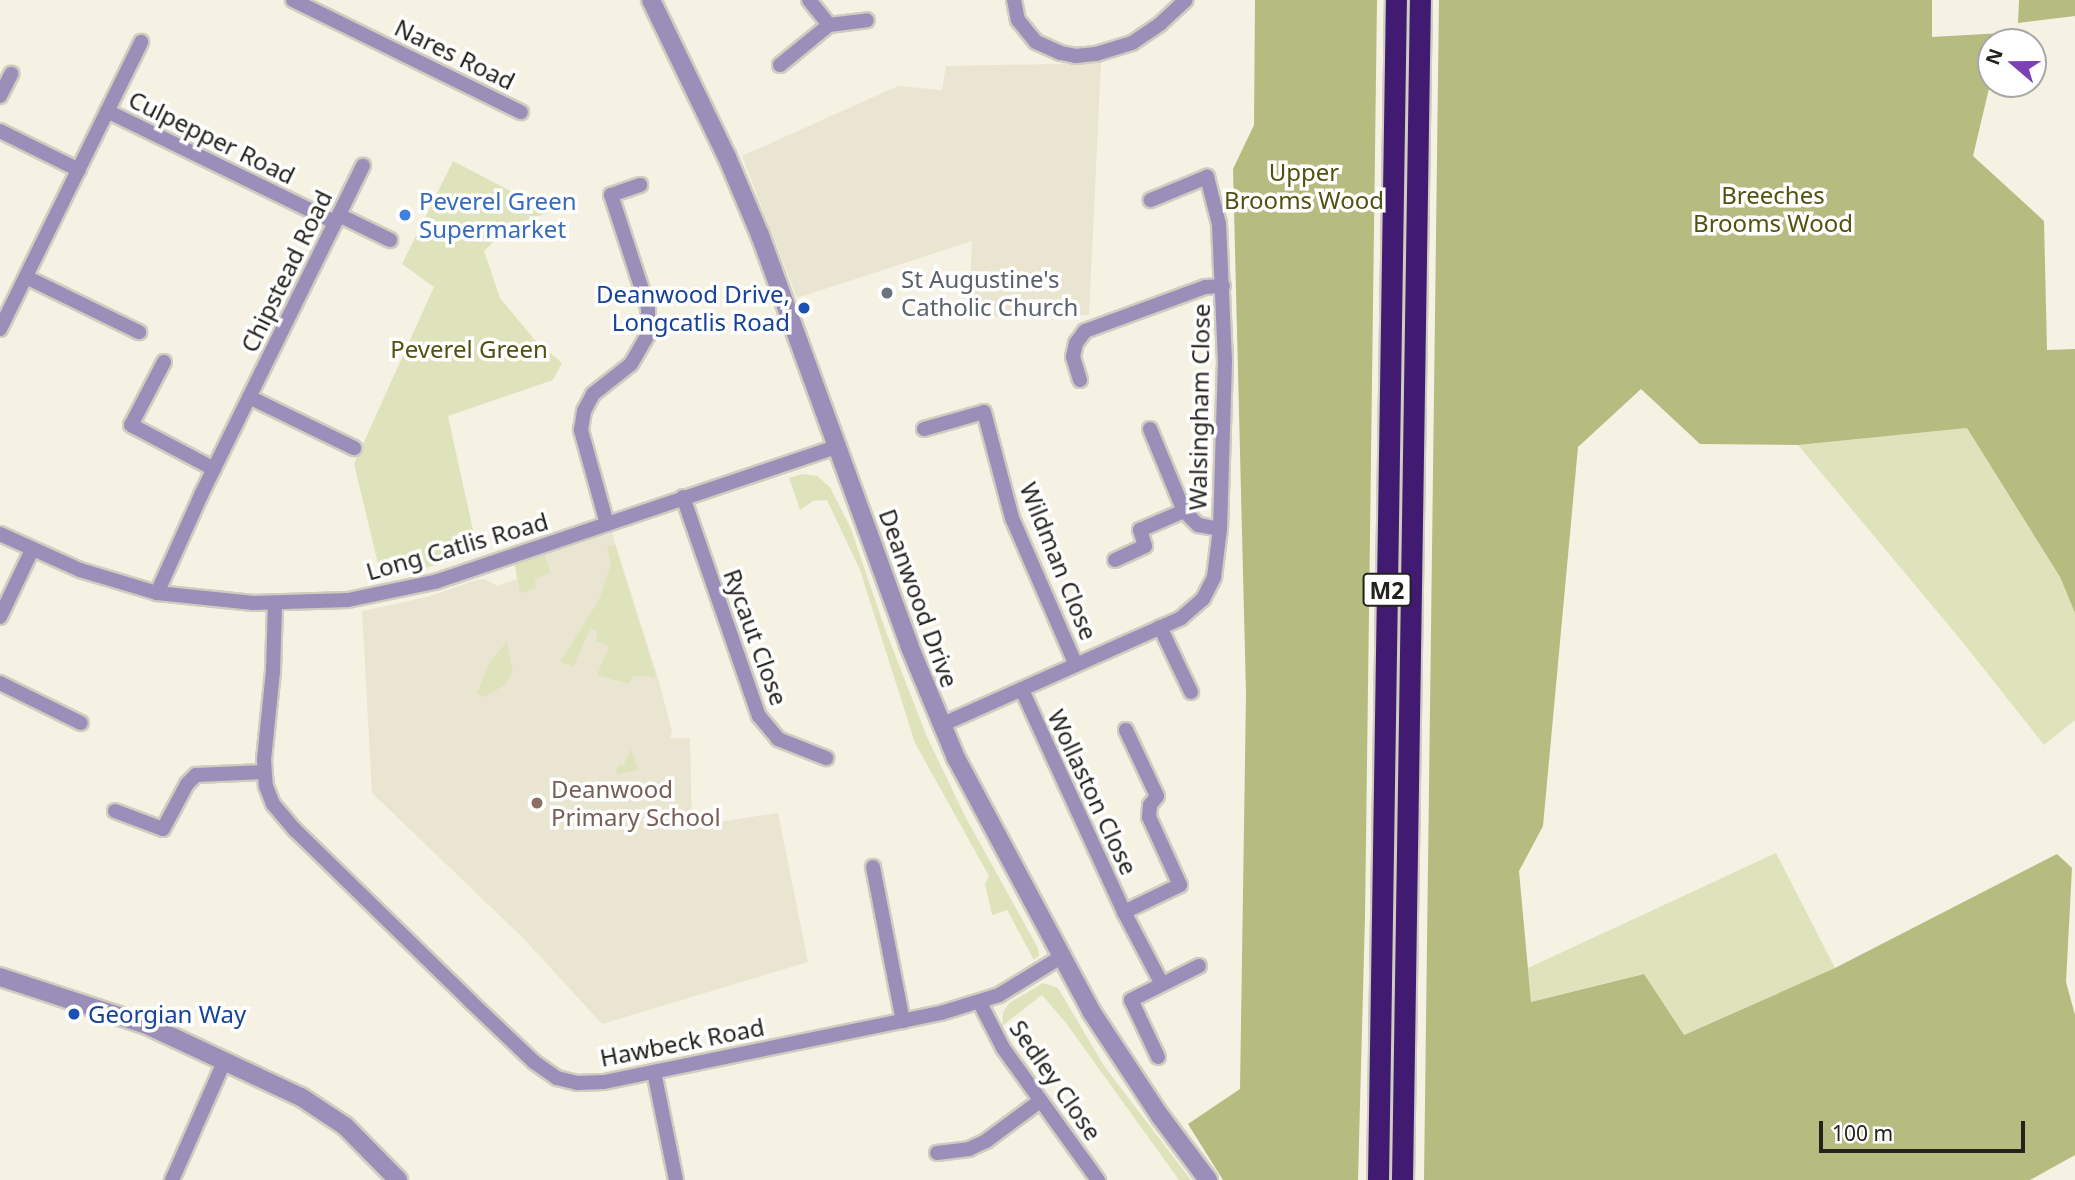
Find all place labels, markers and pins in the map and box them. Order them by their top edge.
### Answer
place label: Peverel Green Supermarket [419,187,577,243]
marker: Peverel Green Supermarket [397,207,413,223]
place label: St Augustine's Catholic Church [901,265,1078,321]
place label: Deanwood Drive, Longcatlis Road [596,280,790,336]
marker: St Augustine's Catholic Church [879,285,895,301]
marker: Deanwood Drive, Longcatlis Road [796,300,812,316]
place label: Deanwood Primary School [551,775,721,831]
marker: Deanwood Primary School [529,795,545,811]
place label: Georgian Way [88,1000,246,1028]
marker: Georgian Way [66,1006,82,1022]

